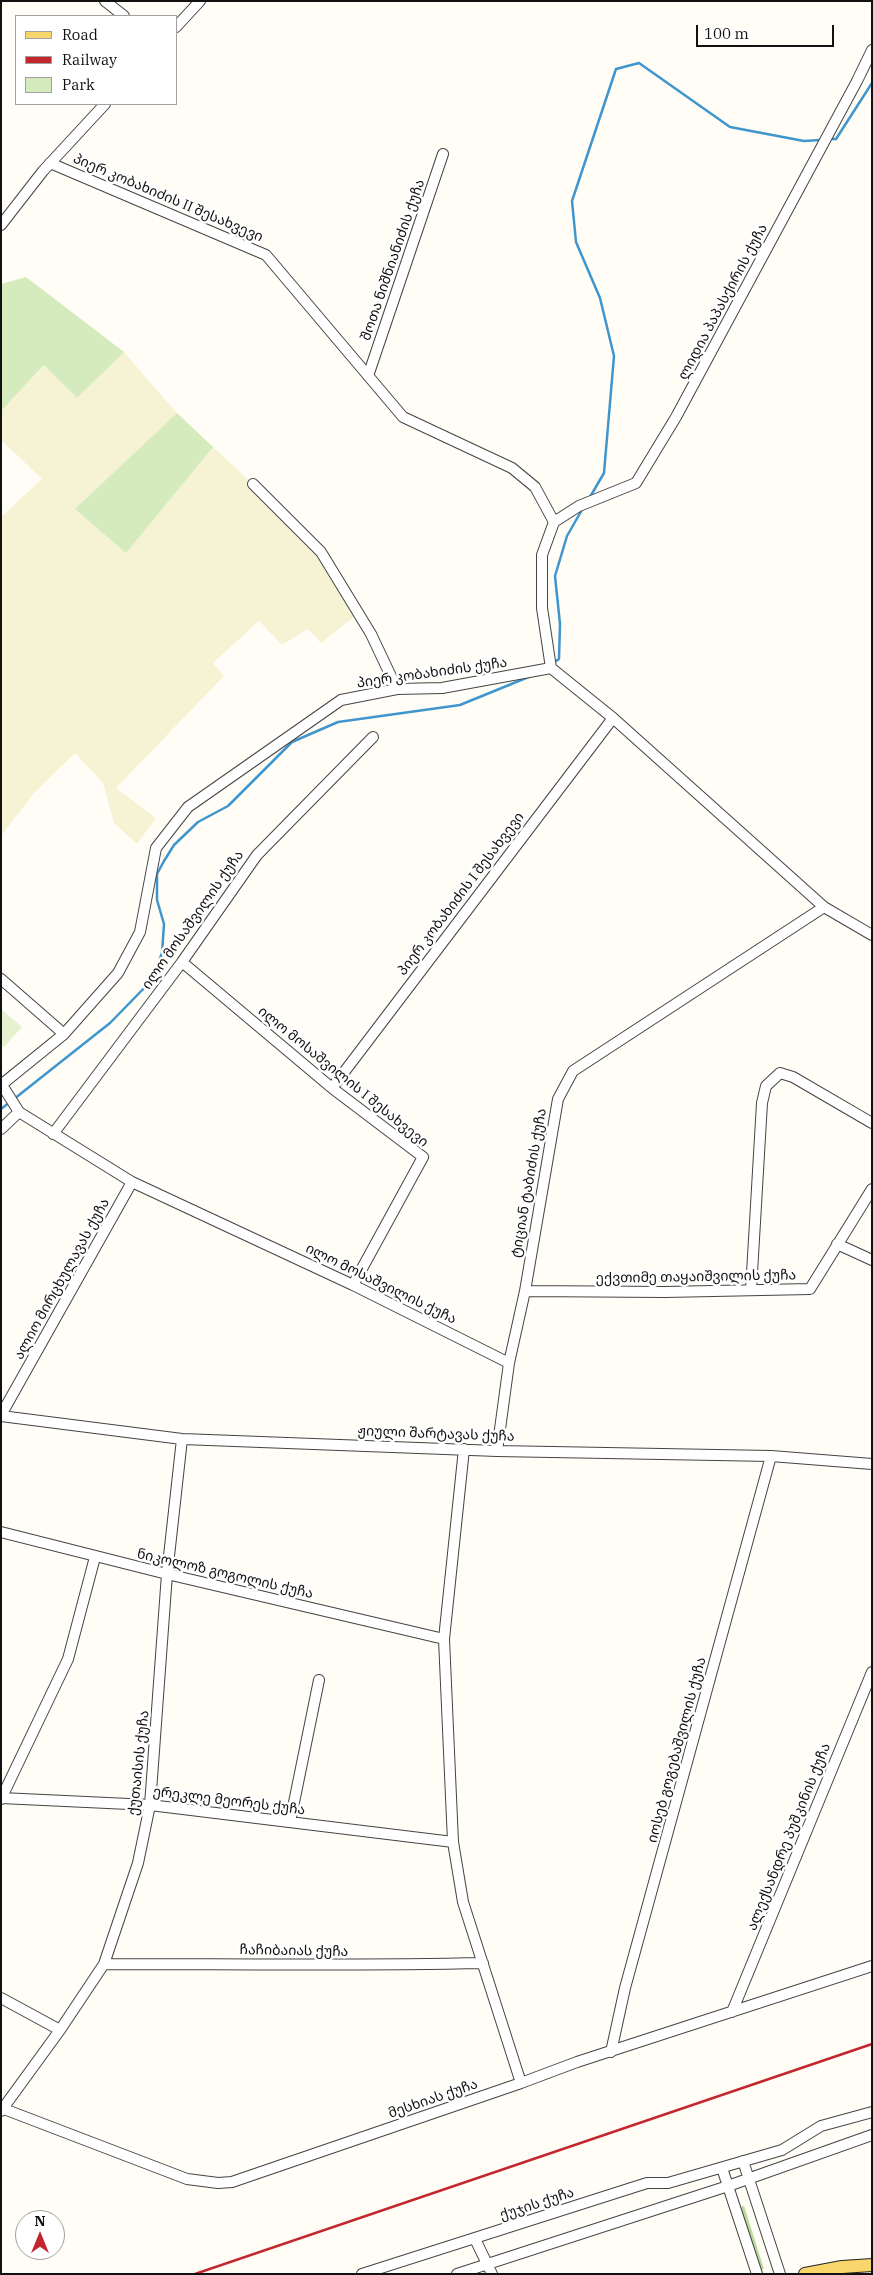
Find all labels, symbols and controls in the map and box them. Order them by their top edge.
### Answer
legend [15,15,178,105]
scale bar [698,15,836,47]
text: 100 m [704,24,749,43]
text: Road [62,25,98,44]
text: Railway [62,50,117,69]
text: Park [62,75,95,94]
street label: პიერ კობახიძის II შესახვევი [70,150,266,246]
street label: შოთა ნიშნიანიძის ქუჩა [357,177,429,343]
street label: ლიდია პაპასქირის ქუჩა [675,221,771,383]
street label: პიერ კობახიძის ქუჩა [356,654,508,692]
street label: პიერ კობახიძის I შესახვევი [394,809,528,979]
street label: ილო მოსაშვილის ქუჩა [139,847,247,993]
street label: ილო მოსაშვილის I შესახვევი [255,1003,431,1151]
street label: ტიციან ტაბიძის ქუჩა [508,1107,550,1259]
street label: ალიო მირცხულავას ქუჩა [11,1195,113,1363]
street label: ილო მოსაშვილის ქუჩა [303,1240,459,1328]
street label: ექვთიმე თაყაიშვილის ქუჩა [596,1267,796,1287]
street label: ჟიული შარტავას ქუჩა [357,1423,515,1445]
street label: ნიკოლოზ გოგოლის ქუჩა [135,1546,315,1602]
street label: იოსებ გოგებაშვილის ქუჩა [644,1655,710,1845]
street label: ქუთაისის ქუჩა [125,1710,153,1816]
street label: ალექსანდრე პუშკინის ქუჩა [744,1741,834,1933]
street label: ერეკლე მეორეს ქუჩა [152,1783,306,1819]
street label: ჩაჩიბაიას ქუჩა [240,1942,348,1960]
street label: მესხიას ქუჩა [386,2076,480,2122]
street label: ქუჯის ქუჩა [498,2184,576,2224]
north arrow [15,2210,65,2260]
text: N [34,2212,46,2230]

